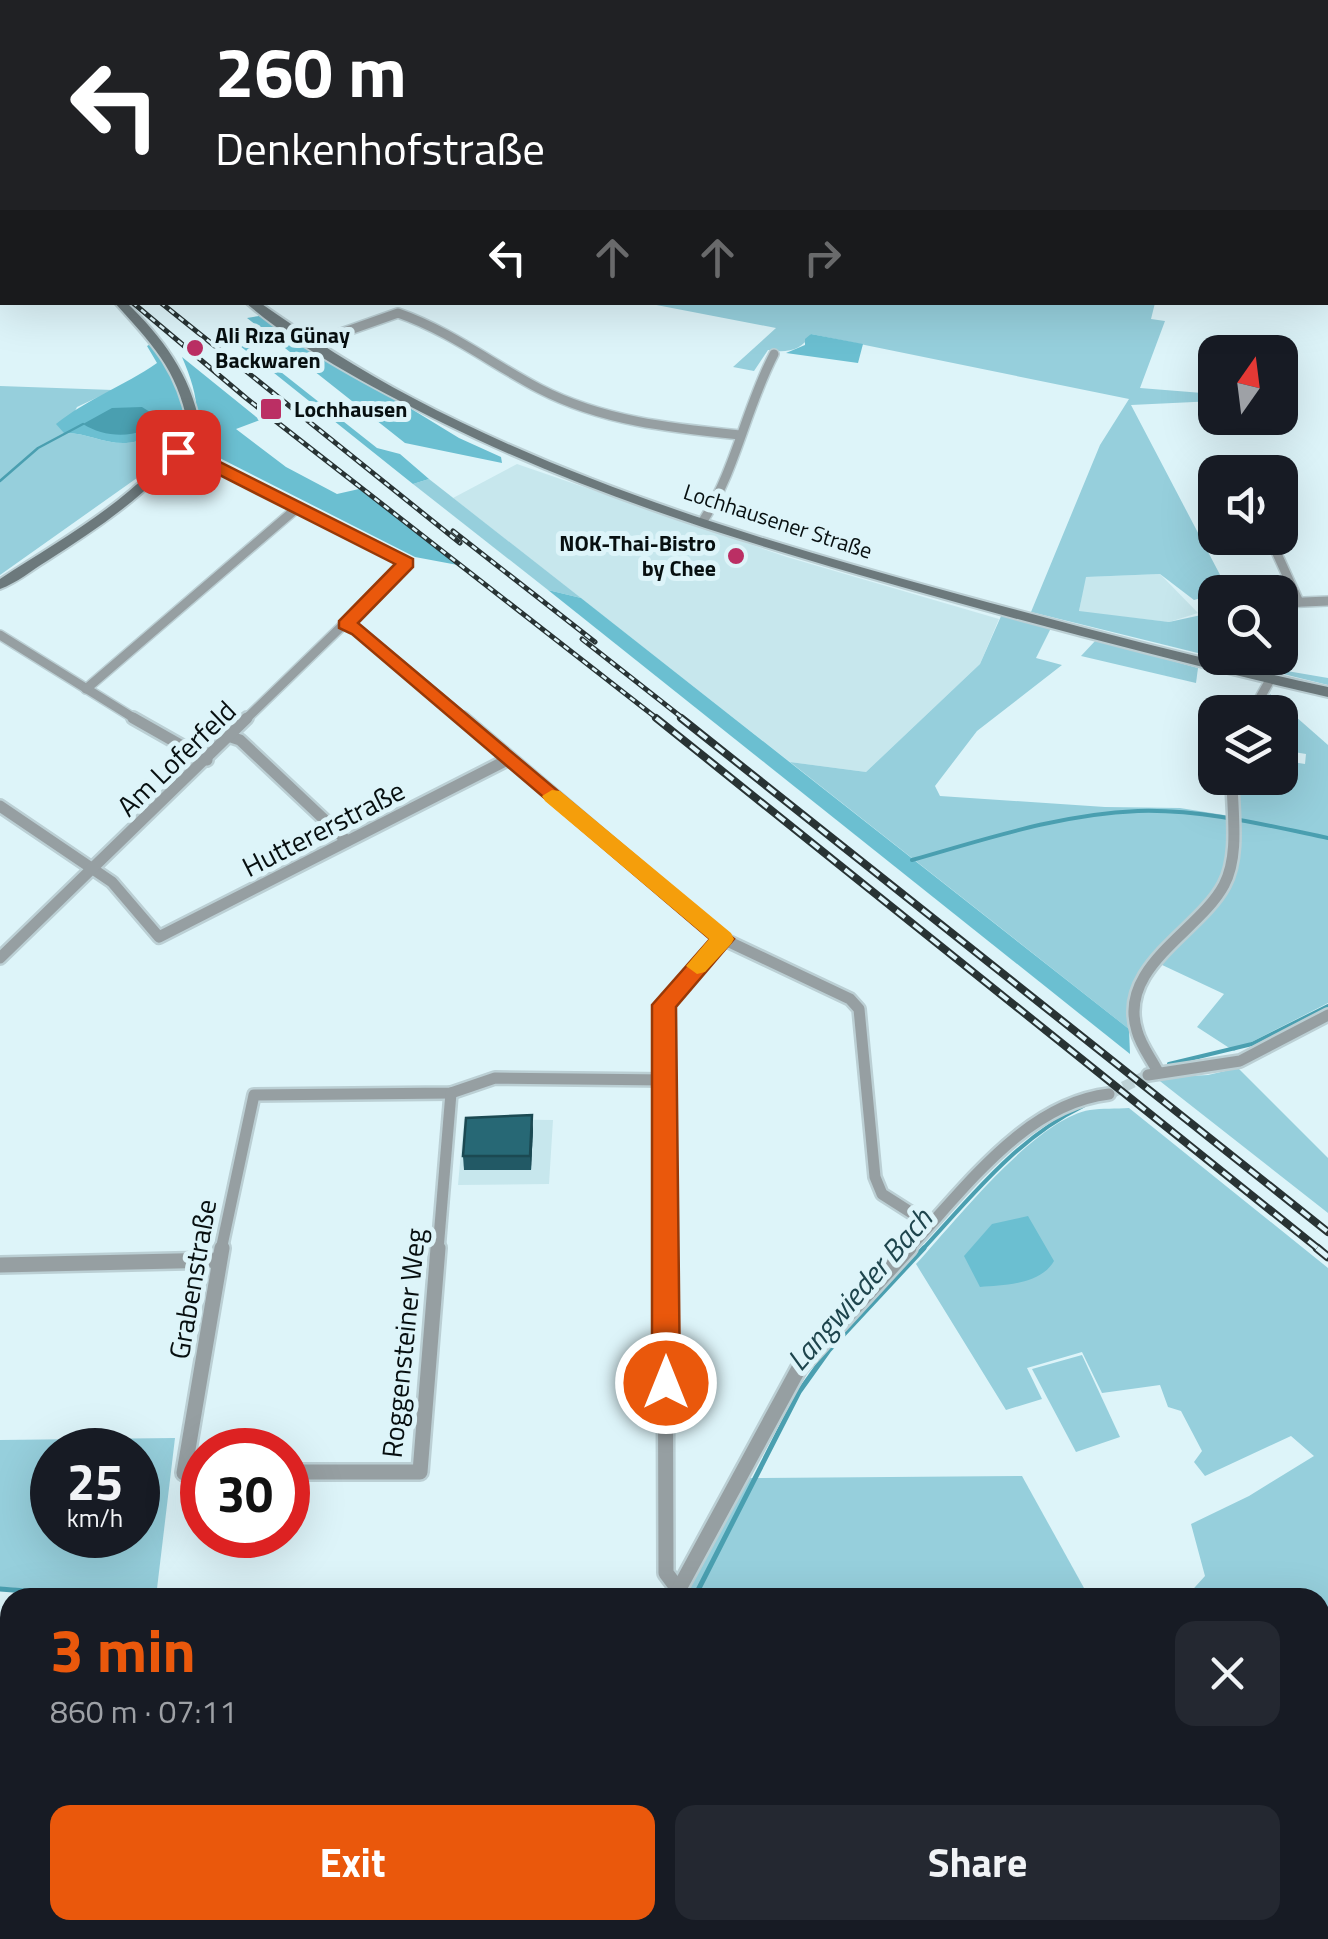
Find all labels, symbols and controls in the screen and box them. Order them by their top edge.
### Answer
text: 260 m [215,18,407,124]
icon: left [50,40,180,170]
text: Denkenhofstraße [215,114,545,182]
icon: left [480,230,535,285]
icon: ahead [585,230,640,285]
icon: ahead [690,230,745,285]
icon: right [795,230,850,285]
place label: Ali Rıza Günay Backwaren [215,318,350,377]
north arrow [1198,335,1298,435]
map controls [1198,335,1298,795]
marker: Ali Rıza Günay Backwaren [184,337,206,359]
place label: Lochhausen [294,392,407,426]
marker: Lochhausen [258,396,284,422]
pin [136,410,221,495]
icon: arrive [151,425,206,480]
button: sound [1198,455,1298,555]
street label: Lochhausener Straße [679,474,877,568]
place label: NOK-Thai-Bistro by Chee [559,526,716,585]
marker: NOK-Thai-Bistro by Chee [725,545,747,567]
button: search [1198,575,1298,675]
street label: Am Loferfeld [107,690,245,826]
button: layers [1198,695,1298,795]
street label: Huttererstraße [234,769,412,887]
street label: Grabenstraße [157,1196,227,1362]
water label: Langwieder Bach [775,1197,944,1381]
street label: Roggensteiner Weg [370,1226,436,1460]
position arrow [614,1331,718,1435]
speed limit sign: 30 [180,1428,310,1558]
text: 25 [67,1443,123,1519]
text: km/h [67,1499,123,1537]
text: 3 min [50,1604,196,1695]
button: close [1175,1621,1280,1726]
text: 860 m · 07:11 [50,1687,237,1735]
button: Exit [50,1805,655,1920]
button: Share [675,1805,1280,1920]

